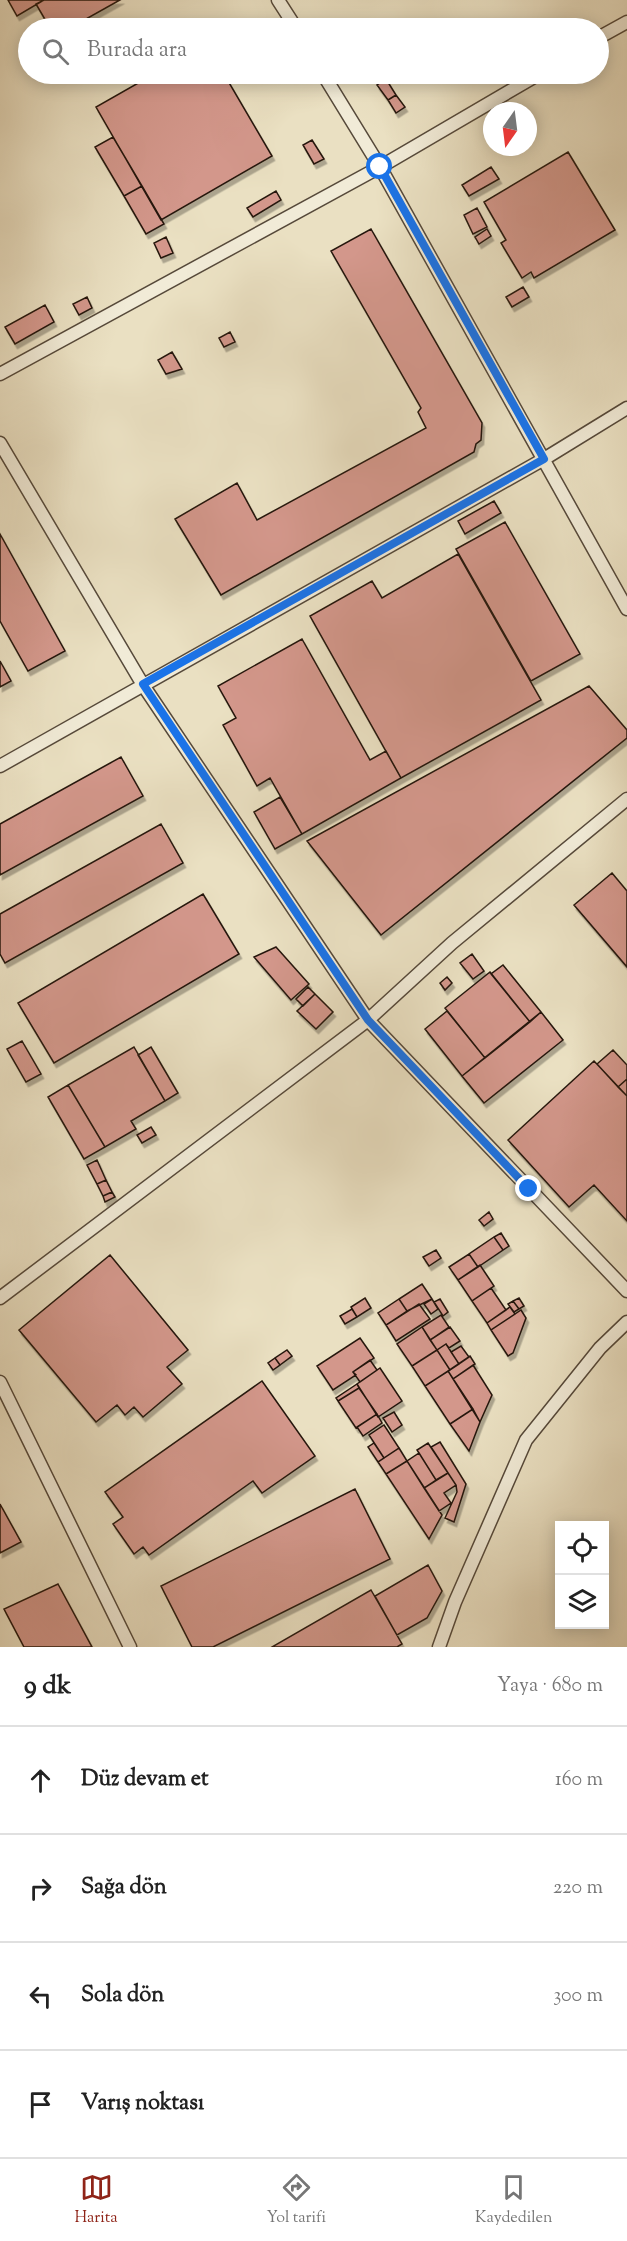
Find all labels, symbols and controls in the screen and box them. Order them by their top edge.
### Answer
search box [18,18,609,84]
icon: search [39,35,72,68]
text: Burada ara [87,35,187,67]
north arrow [483,102,537,156]
route start [366,153,392,179]
route end [515,1175,541,1201]
map controls [555,1521,609,1629]
button: locate [555,1521,609,1575]
button: layers [555,1575,609,1629]
text: 9 dk [24,1668,71,1705]
text: Yaya · 680 m [497,1672,603,1701]
icon: ahead [24,1764,57,1797]
text: Düz devam et [81,1764,208,1796]
text: 160 m [555,1766,603,1795]
icon: right [24,1872,57,1905]
text: Sağa dön [81,1872,167,1904]
text: 220 m [553,1874,603,1903]
icon: left [24,1980,57,2013]
text: Sola dön [81,1980,164,2012]
text: 300 m [553,1982,603,2011]
icon: arrive [24,2088,57,2121]
text: Varış noktası [81,2088,204,2120]
tab: Harita [74,2171,118,2230]
tab: Yol tarifi [266,2171,326,2230]
tab: Kaydedilen [475,2171,553,2230]

